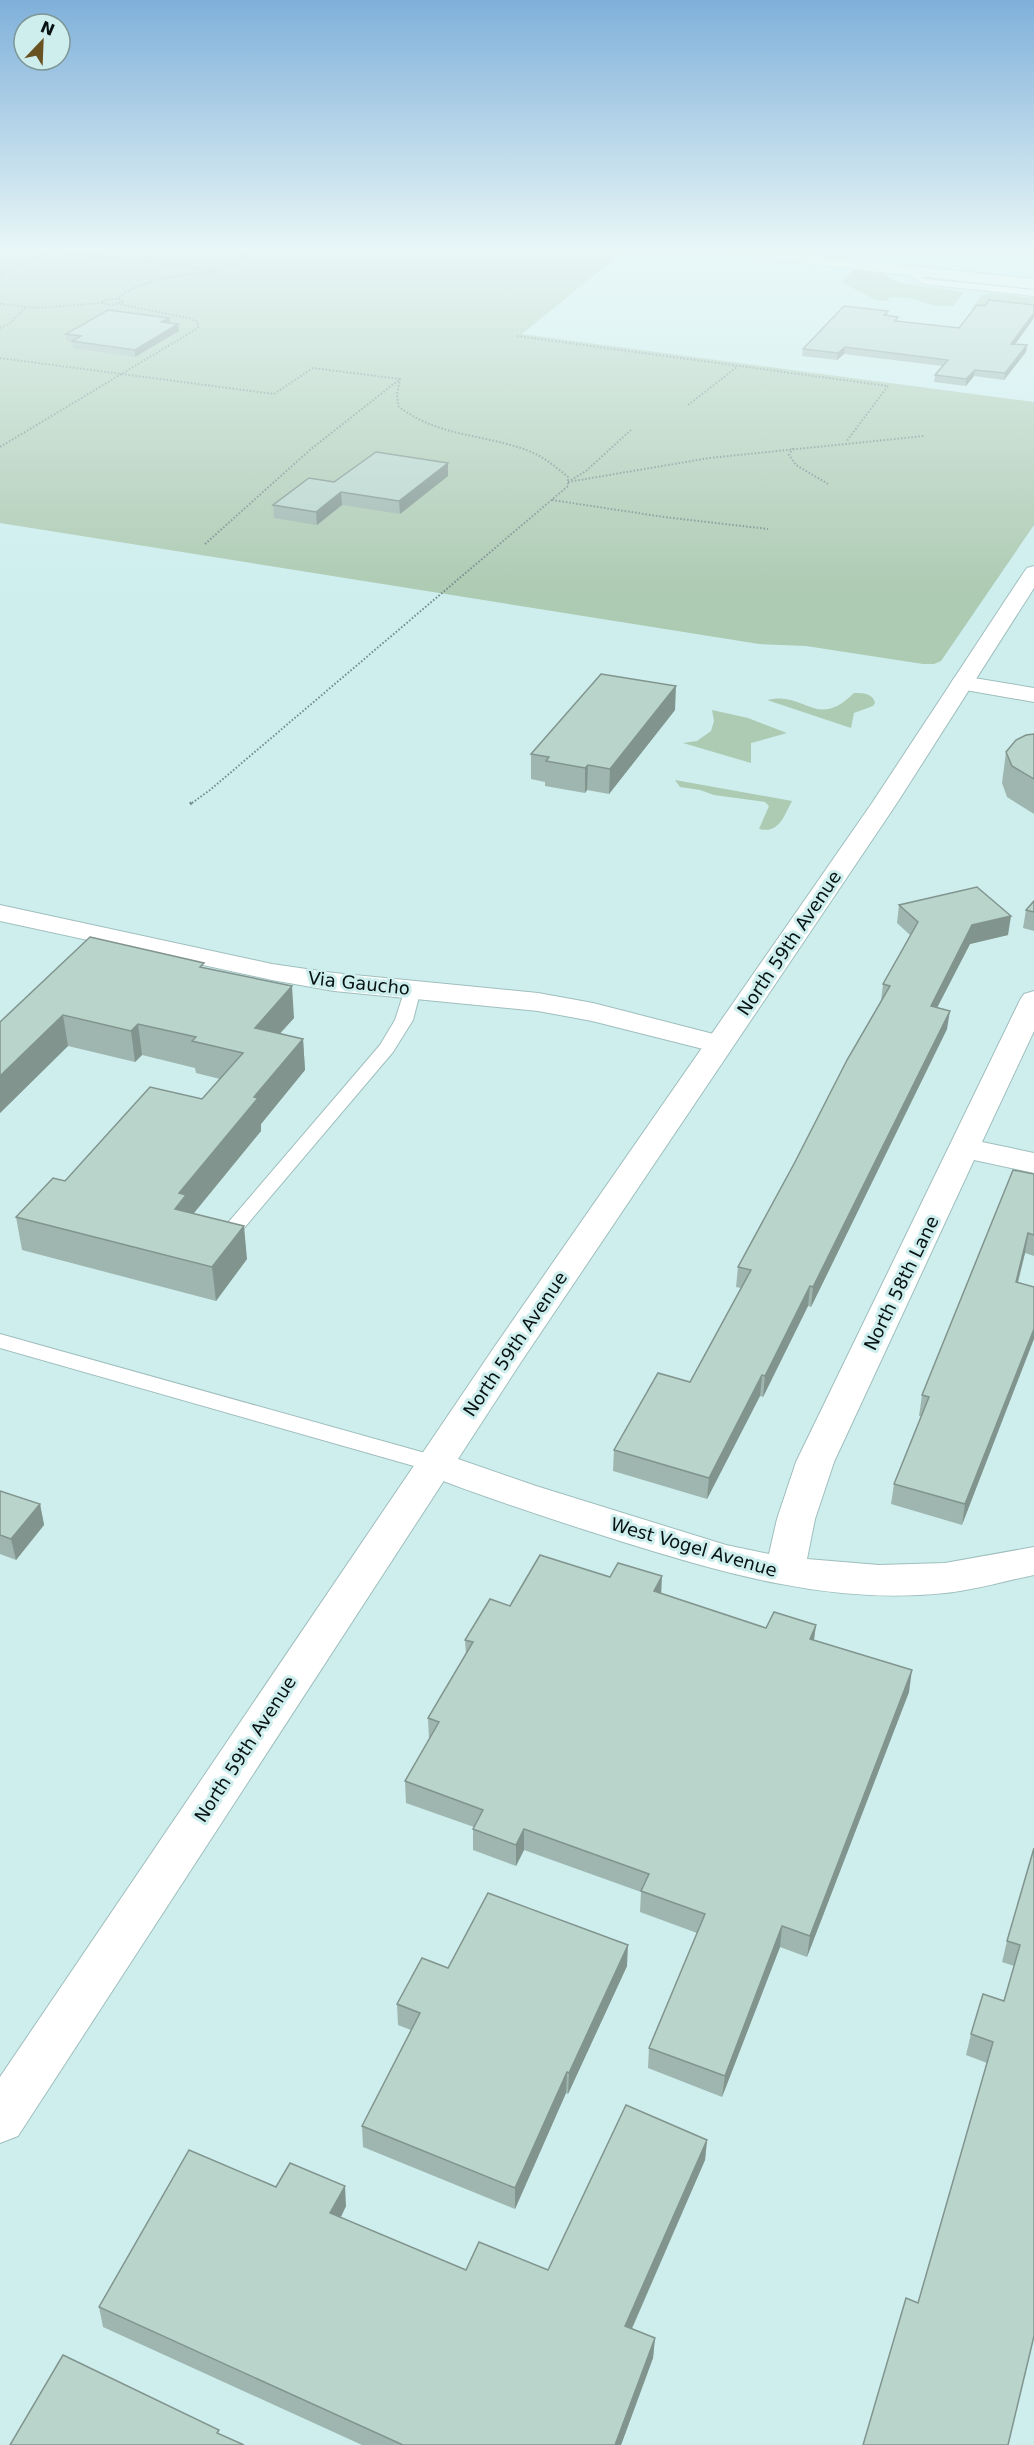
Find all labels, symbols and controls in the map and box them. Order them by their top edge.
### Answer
north arrow [12,12,72,72]
text: N [38,17,58,40]
street label: North 59th Avenue [733,867,845,1019]
street label: Via Gaucho [307,967,411,999]
street label: North 58th Lane [859,1212,943,1354]
street label: North 59th Avenue [459,1268,571,1420]
street label: West Vogel Avenue [608,1513,780,1581]
street label: North 59th Avenue [190,1672,300,1826]

